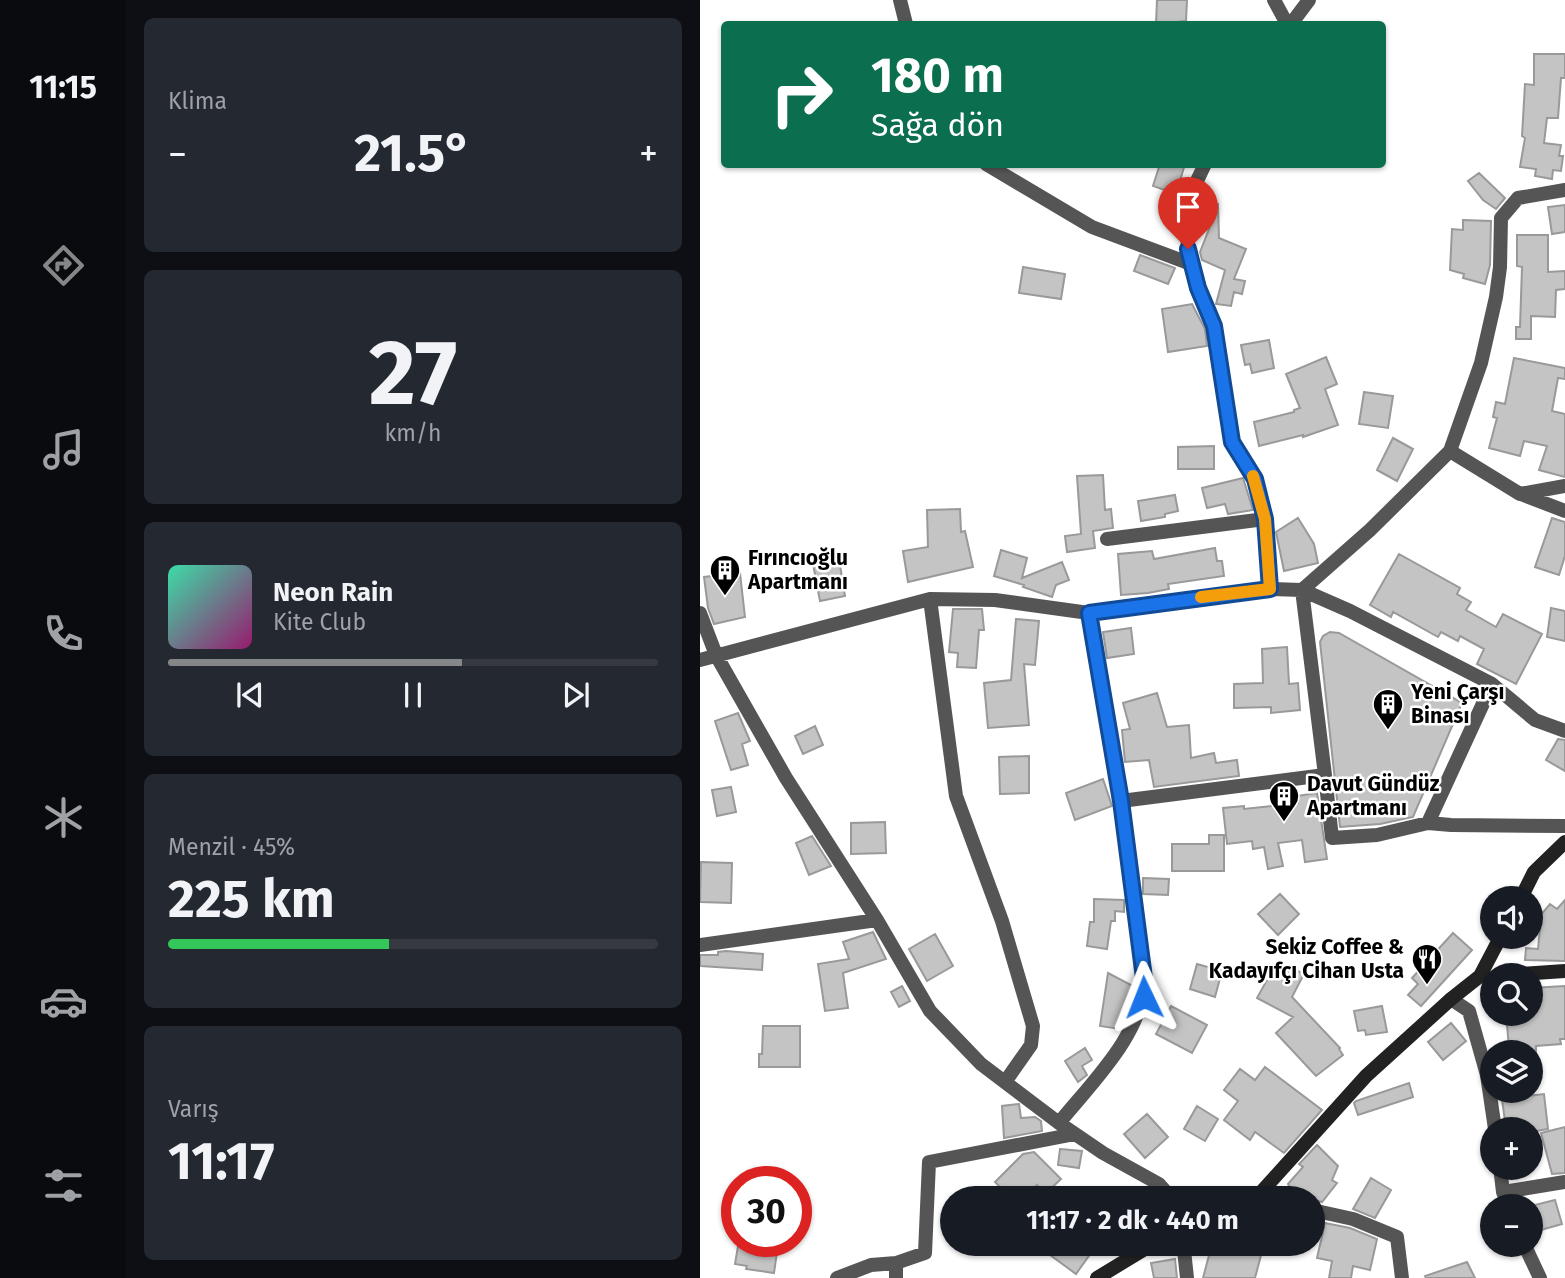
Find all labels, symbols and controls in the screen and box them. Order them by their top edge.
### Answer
text: 180 m [871,46,1004,105]
icon: right [756,49,847,140]
text: 11:15 [29,68,97,106]
text: Klima [168,87,227,115]
text: Sağa dön [871,106,1004,144]
text: 21.5° [354,122,472,185]
text: − [168,131,187,177]
text: + [639,131,658,177]
pin [1158,177,1218,249]
icon: arrive [1169,188,1207,226]
icon: directions [39,241,88,290]
text: 27 [369,319,457,428]
text: km/h [385,419,441,447]
icon: music [39,425,88,474]
place label: Fırıncıoğlu Apartmanı [747,545,848,595]
building icon: Fırıncıoğlu Apartmanı [708,553,742,597]
text: Neon Rain [273,577,393,608]
text: Kite Club [273,608,366,636]
icon: phone [39,609,88,658]
icon: previous [231,676,269,714]
icon: pause [394,676,432,714]
icon: next [557,676,595,714]
place label: Yeni Çarşı Binası [1410,679,1504,729]
building icon: Yeni Çarşı Binası [1371,687,1405,731]
place label: Davut Gündüz Apartmanı [1306,771,1440,821]
building icon: Davut Gündüz Apartmanı [1267,779,1301,823]
icon: climate [39,793,88,842]
text: Menzil · 45% [168,833,295,861]
text: 225 km [168,868,335,931]
map controls [1480,886,1543,1257]
button: sound [1480,886,1543,949]
place label: Sekiz Coffee & Kadayıfçı Cihan Usta [1209,934,1404,984]
restaurant icon: Sekiz Coffee & Kadayıfçı Cihan Usta [1410,942,1444,986]
position arrow [1107,960,1181,1034]
button: search [1480,963,1543,1026]
icon: car [39,977,88,1026]
button: layers [1480,1040,1543,1103]
text: Varış [168,1095,219,1123]
button: + [1480,1117,1543,1180]
text: 11:17 [168,1130,275,1193]
icon: filters [39,1161,88,1210]
speed limit sign: 30 [721,1166,812,1257]
button: − [1480,1194,1543,1257]
text: 11:17 · 2 dk · 440 m [1026,1205,1239,1236]

